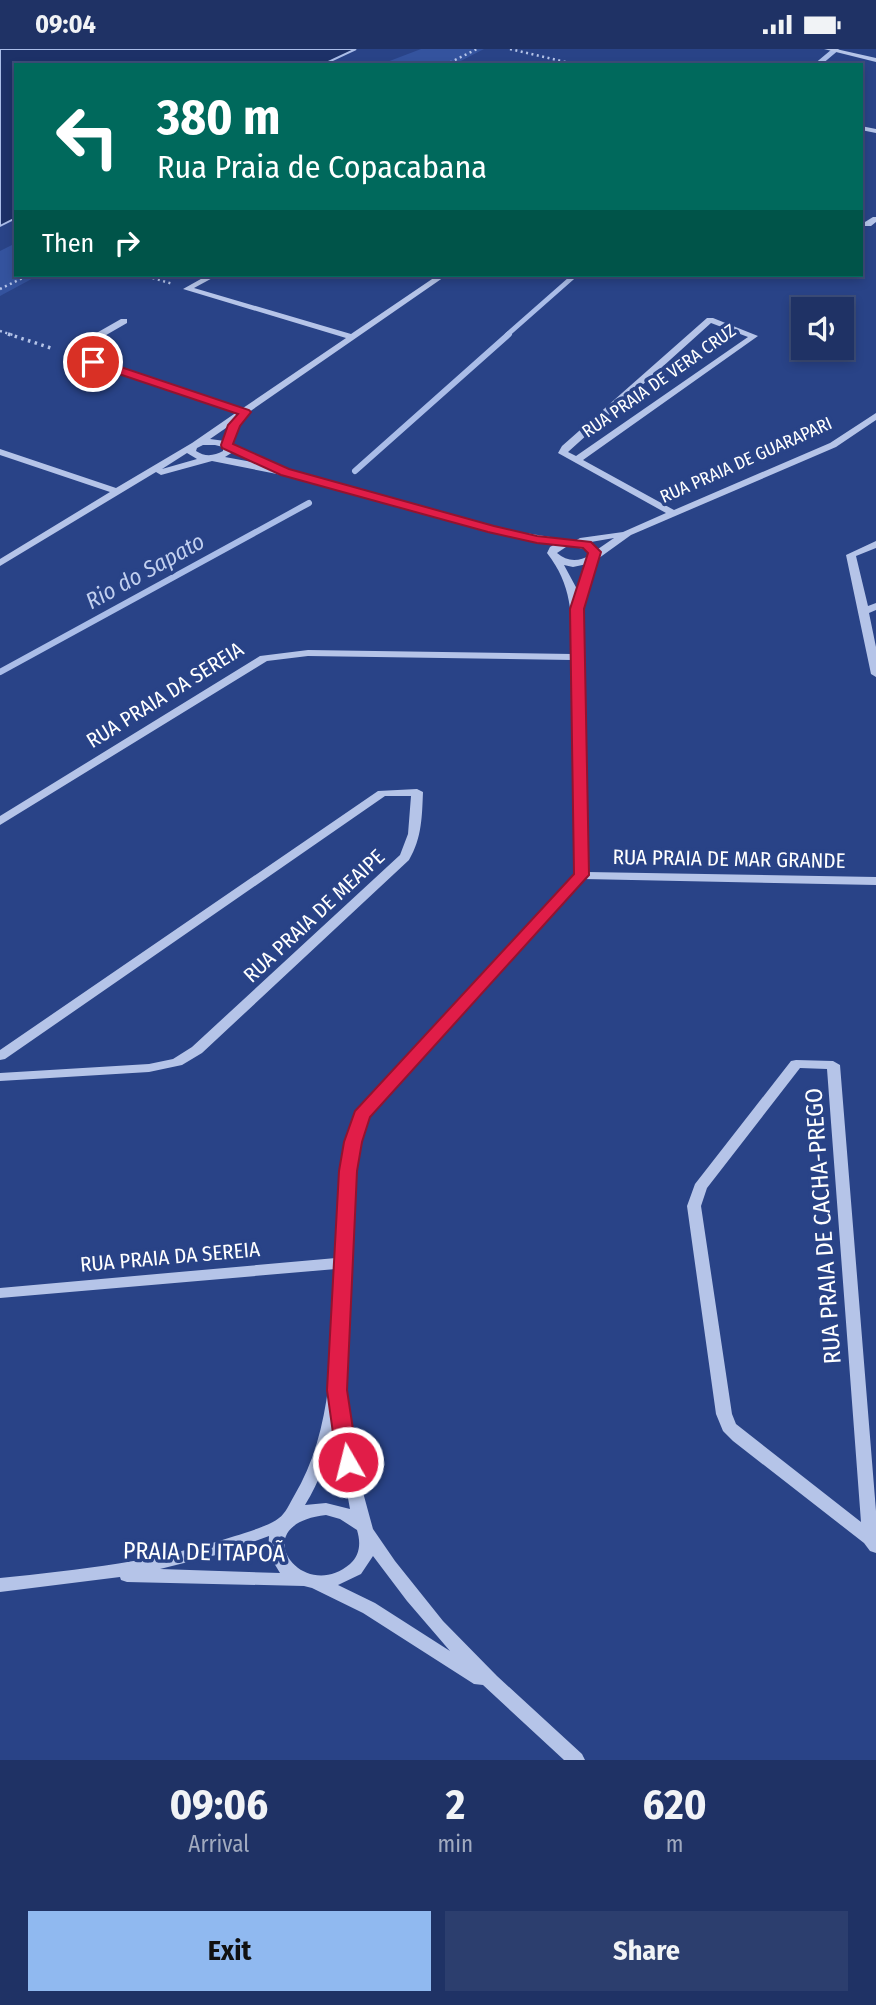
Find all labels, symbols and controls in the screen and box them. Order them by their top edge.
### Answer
text: 09:04 [35,9,96,40]
text: 380 m [157,88,280,147]
icon: left [42,91,133,182]
text: Rua Praia de Copacabana [157,148,487,186]
icon: right [108,224,146,262]
text: Then [42,228,94,259]
map controls [791,297,854,360]
button: sound [791,297,854,360]
street label: RUA PRAIA DE VERA CRUZ [578,320,740,442]
pin [63,332,123,392]
icon: arrive [74,343,112,381]
street label: RUA PRAIA DE GUARAPARI [657,412,835,508]
water label: Rio do Sapato [81,527,209,615]
street label: RUA PRAIA DA SEREIA [82,636,248,754]
street label: RUA PRAIA DE MEAIPE [238,844,390,988]
street label: RUA PRAIA DE MAR GRANDE [612,844,846,874]
street label: RUA PRAIA DE CACHA-PREGO [799,1087,847,1365]
street label: RUA PRAIA DA SEREIA [79,1236,261,1278]
position arrow [311,1425,385,1499]
street label: PRAIA DE ITAPOÃ [123,1537,286,1567]
text: 09:06 [169,1780,268,1830]
text: 2 [446,1780,465,1830]
text: 620 [643,1780,707,1830]
text: Arrival [188,1830,249,1858]
text: min [438,1830,473,1858]
text: m [666,1830,683,1858]
button: Exit [28,1911,431,1991]
button: Share [445,1911,848,1991]

